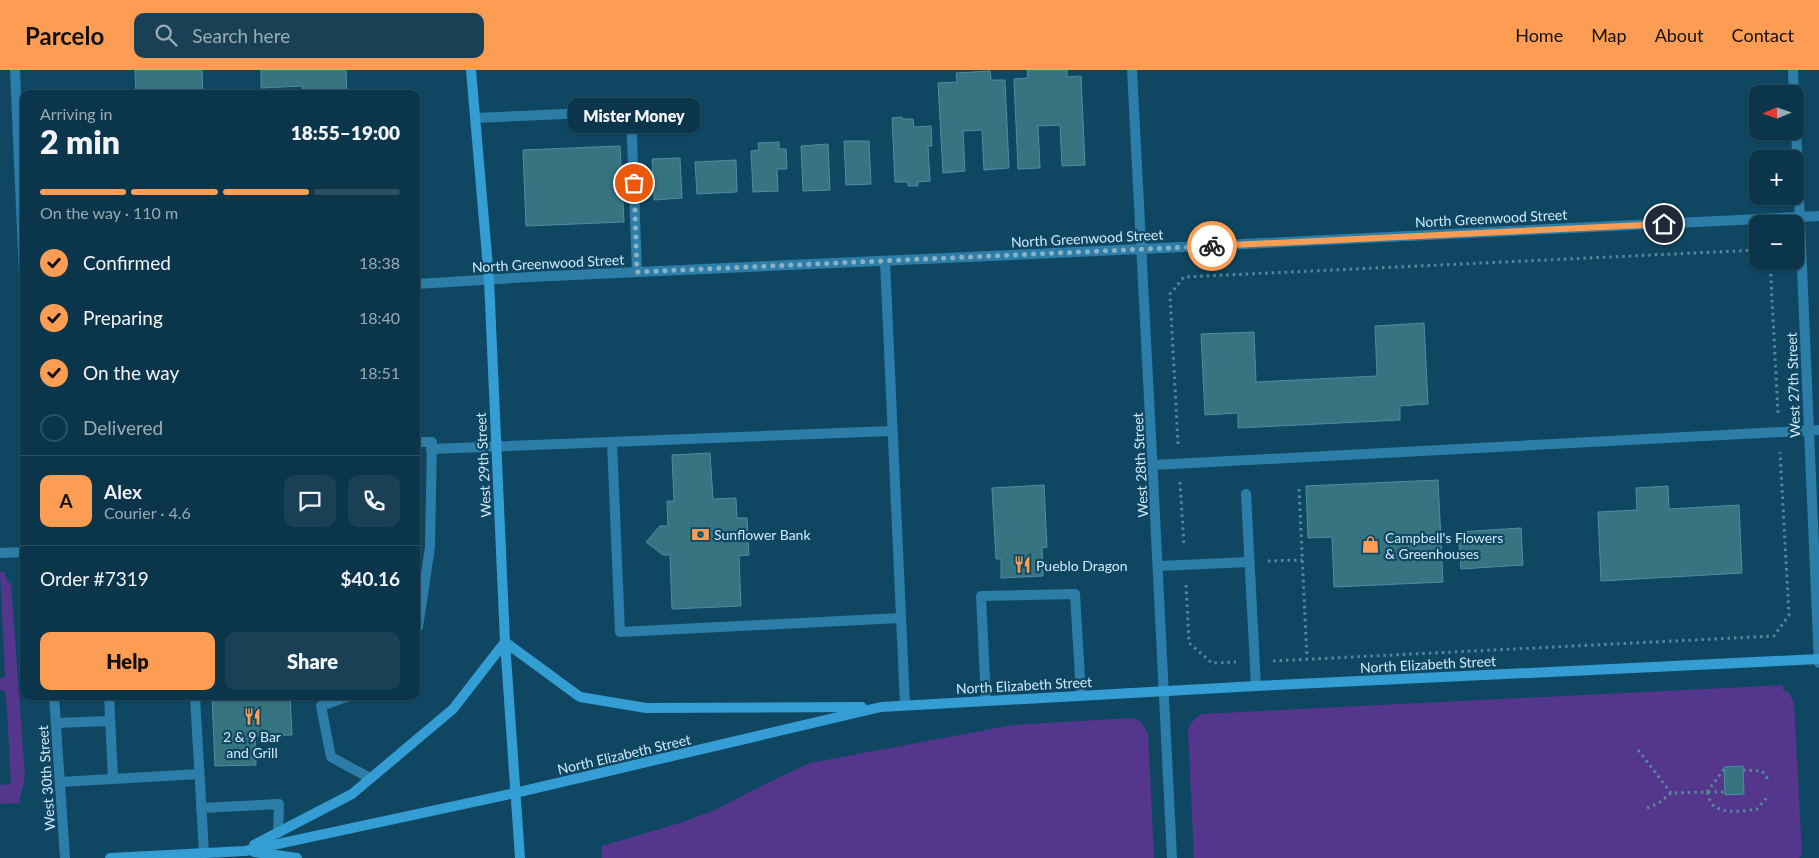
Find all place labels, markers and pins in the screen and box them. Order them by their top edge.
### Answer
callout: Mister Money [568,98,700,133]
pin [613,162,655,204]
pin [1643,203,1685,245]
bank icon: Sunflower Bank [690,524,710,544]
place label: Sunflower Bank [714,526,811,543]
place label: Campbell's Flowers & Greenhouses [1385,529,1503,562]
shop icon: Campbell's Flowers & Greenhouses [1361,535,1381,555]
restaurant icon: Pueblo Dragon [1012,555,1032,575]
place label: Pueblo Dragon [1036,557,1128,574]
restaurant icon: 2 & 9 Bar and Grill [242,706,262,726]
place label: 2 & 9 Bar and Grill [223,728,281,761]

